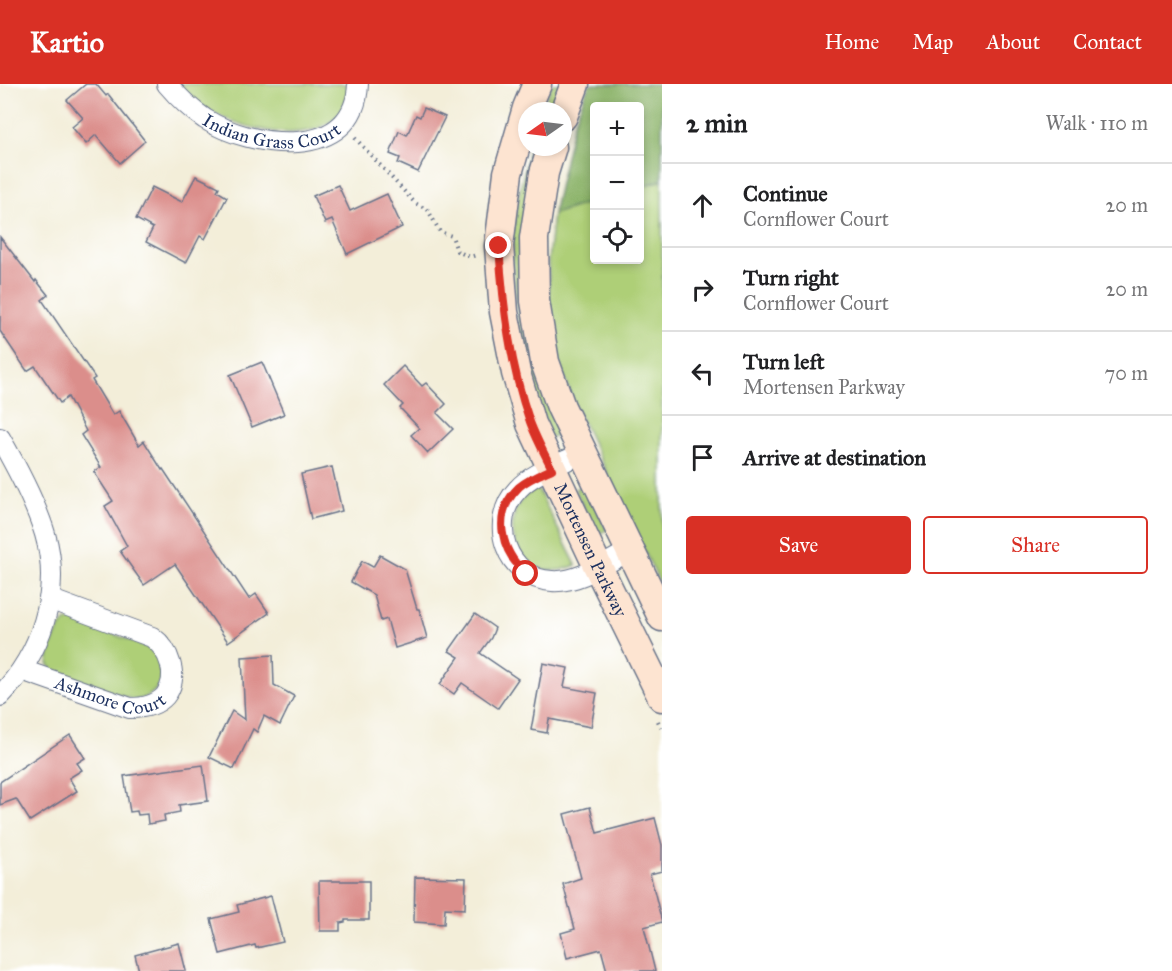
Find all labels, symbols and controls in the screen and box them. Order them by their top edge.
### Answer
text: Kartio [30,25,104,60]
text: Home [824,29,879,55]
text: Map [912,29,953,55]
text: About [986,29,1040,55]
text: Contact [1073,29,1142,55]
north arrow [518,102,572,156]
map controls [590,102,644,264]
button: + [590,102,644,156]
text: 2 min [686,107,747,139]
street label: Indian Grass Court [199,109,346,153]
text: Walk · 110 m [1045,111,1148,135]
button: − [590,156,644,210]
text: Continue [743,180,828,207]
icon: ahead [686,189,719,222]
text: 20 m [1105,193,1148,217]
text: Cornflower Court [743,207,889,231]
button: locate [590,210,644,264]
route end [485,232,511,258]
text: Turn right [743,264,839,291]
icon: right [686,273,719,306]
text: 20 m [1105,277,1148,301]
text: Cornflower Court [743,291,889,315]
text: Turn left [743,348,825,375]
icon: left [686,357,719,390]
text: 70 m [1105,361,1148,385]
text: Mortensen Parkway [743,375,905,399]
icon: arrive [686,441,719,474]
text: Arrive at destination [743,444,926,471]
street label: Mortensen Parkway [549,479,632,621]
button: Save [686,516,911,574]
button: Share [923,516,1148,574]
route start [512,560,538,586]
street label: Ashmore Court [51,671,171,720]

